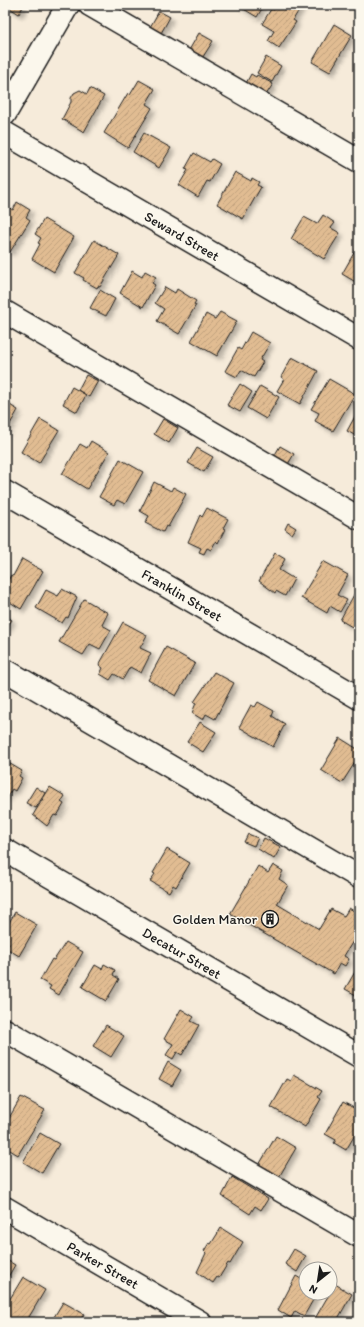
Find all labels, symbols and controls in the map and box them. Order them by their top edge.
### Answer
street label: Seward Street [141,208,222,265]
street label: Franklin Street [138,566,225,625]
building icon: Golden Manor [260,909,280,929]
place label: Golden Manor [172,911,258,928]
street label: Decatur Street [139,924,224,983]
street label: Parker Street [64,1238,142,1293]
north arrow [298,1261,338,1301]
text: N [307,1282,320,1297]

